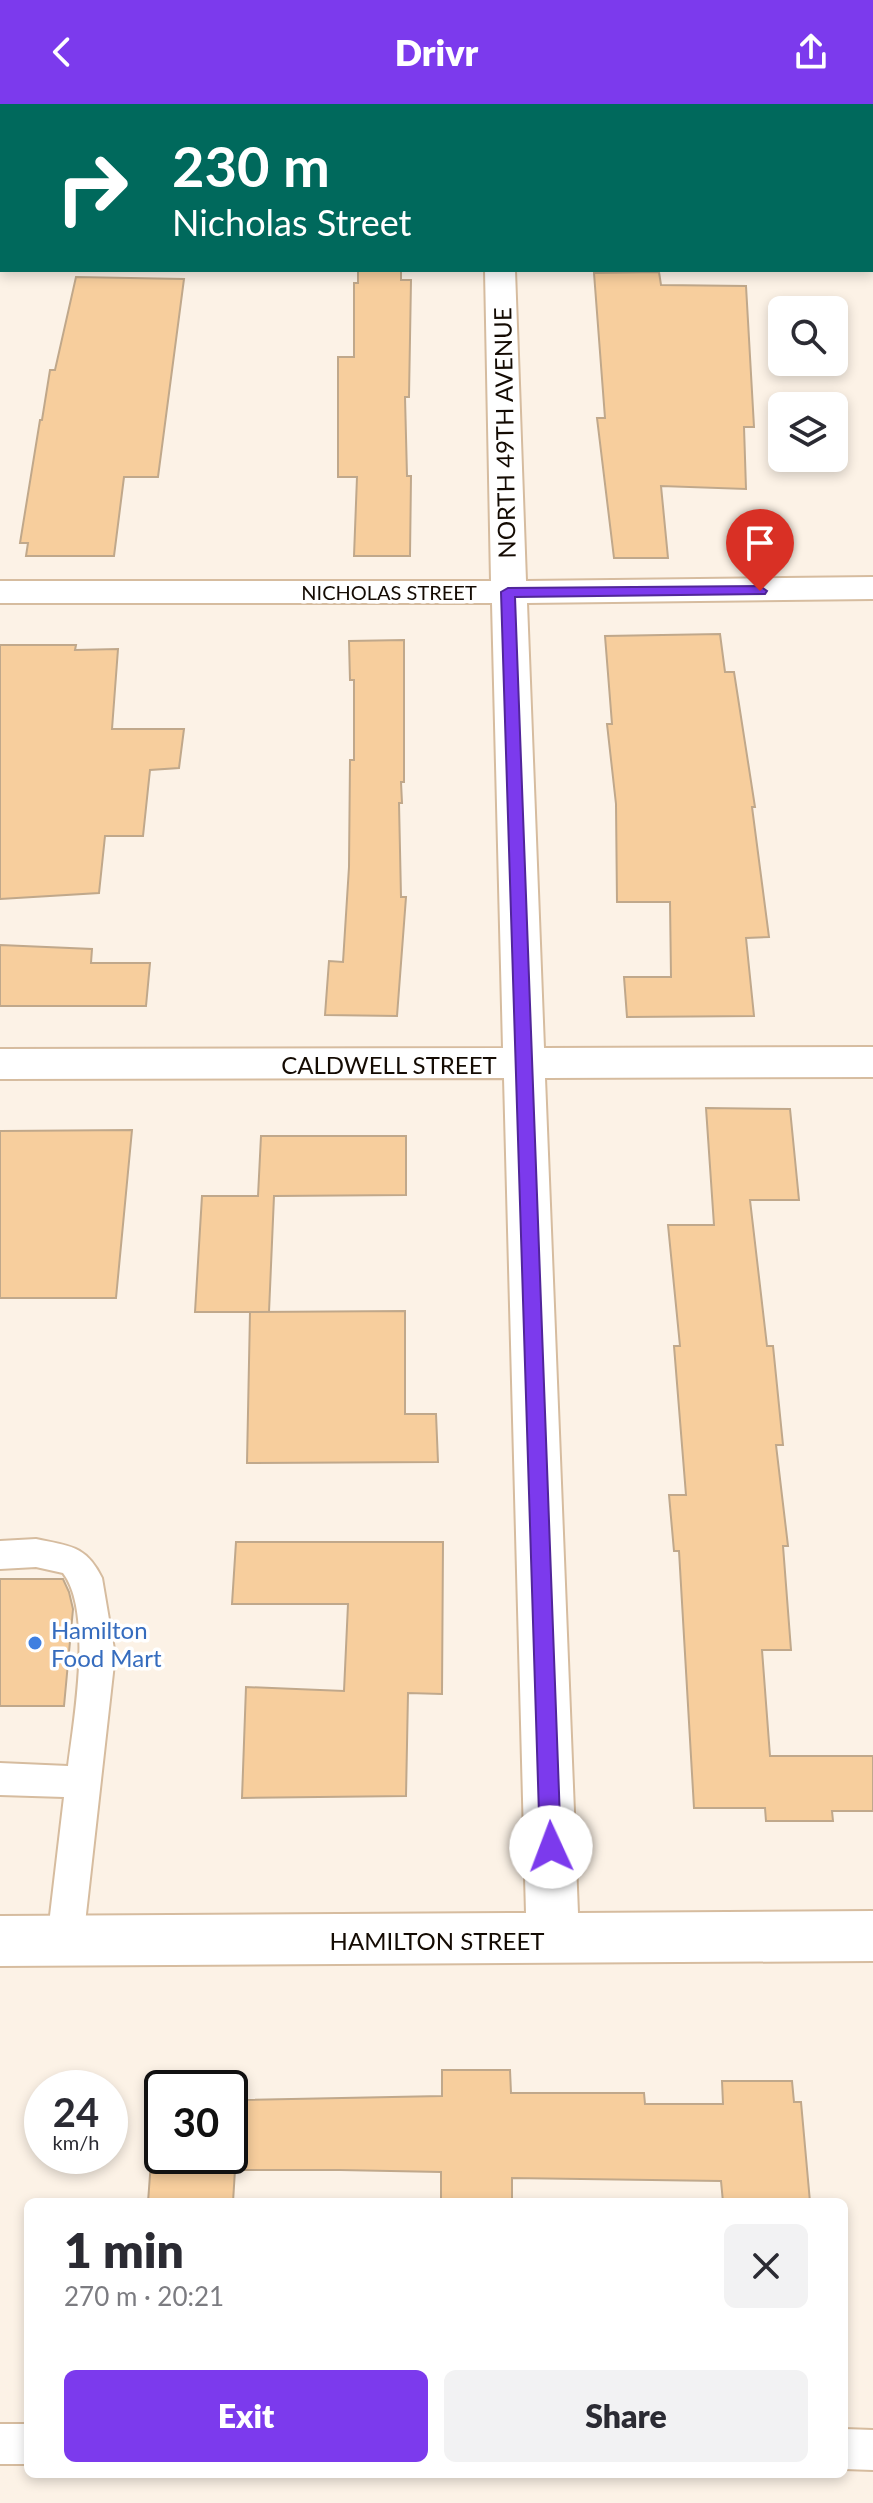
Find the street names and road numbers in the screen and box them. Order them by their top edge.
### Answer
street label: NORTH 49TH AVENUE [487,307,521,559]
street label: NICHOLAS STREET [301,580,477,604]
street label: CALDWELL STREET [281,1050,497,1079]
street label: HAMILTON STREET [330,1926,544,1955]

